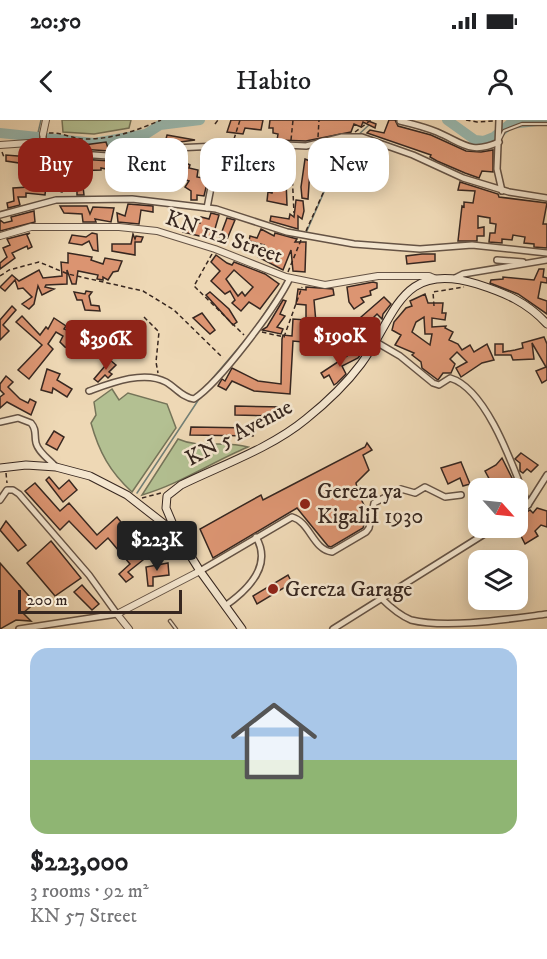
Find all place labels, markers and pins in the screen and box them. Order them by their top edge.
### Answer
pin: $190K [298,317,382,368]
pin: $396K [64,320,148,371]
place label: Gereza ya KigaliI 1930 [317,478,423,530]
marker: Gereza ya KigaliI 1930 [298,497,312,511]
pin: $223K [115,521,199,572]
place label: Gereza Garage [285,576,412,603]
marker: Gereza Garage [266,582,280,596]

